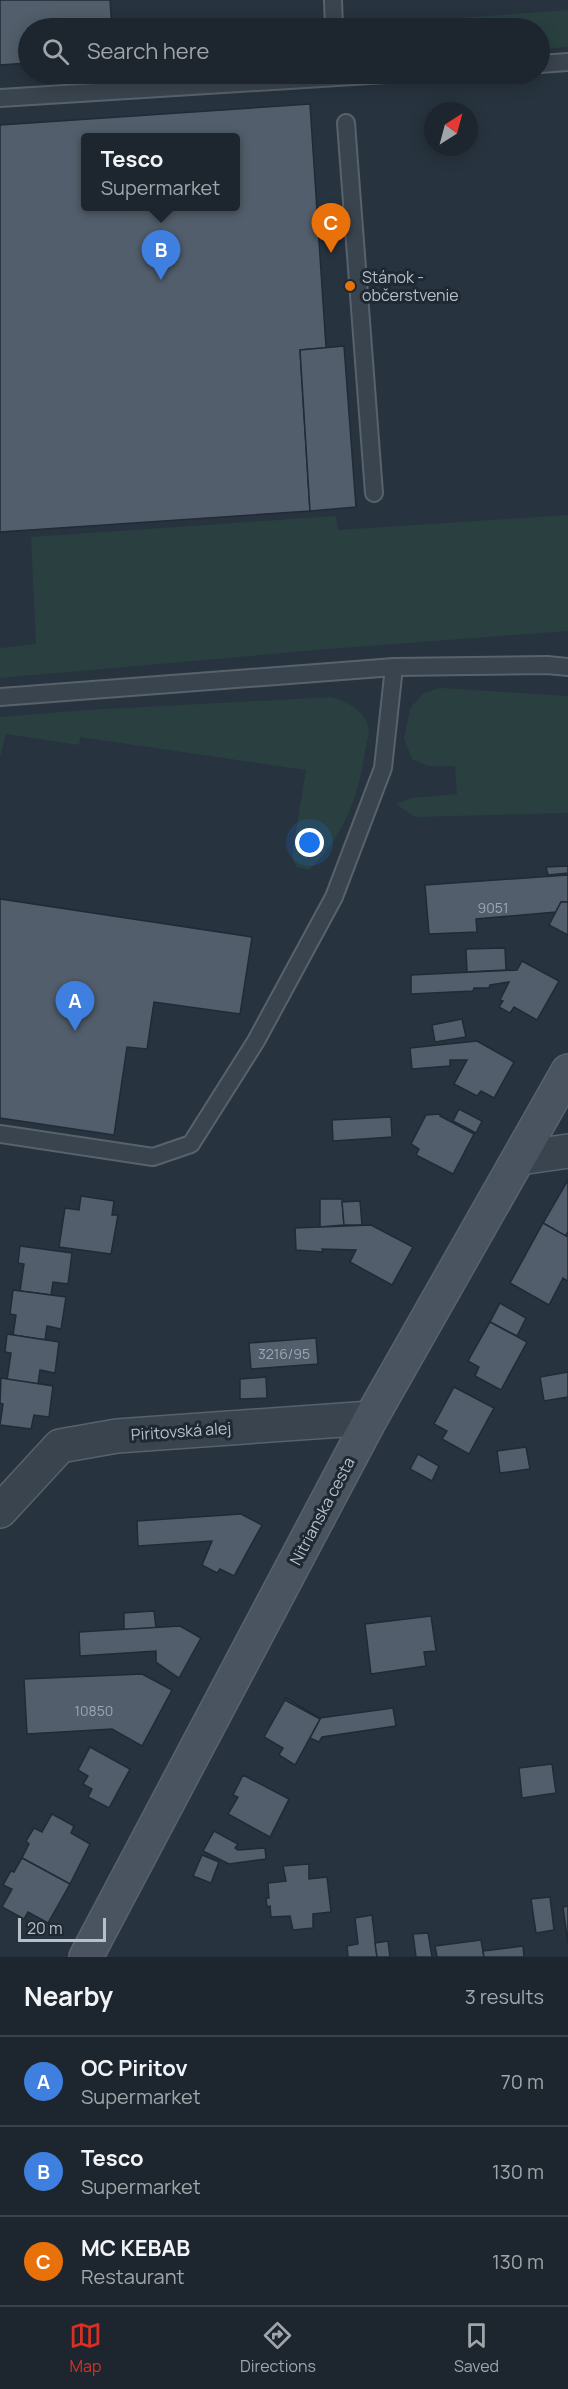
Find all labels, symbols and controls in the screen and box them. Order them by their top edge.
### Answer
search box [18,18,550,84]
icon: search [39,35,72,68]
text: Search here [87,36,209,66]
north arrow [424,102,478,156]
popup [81,133,240,211]
text: Tesco [101,144,163,174]
text: Supermarket [101,174,220,201]
pin: C [312,204,350,253]
pin: B [142,230,180,280]
place label: Stánok - občerstvenie [362,266,459,306]
marker: Stánok - občerstvenie [343,279,357,293]
your location [295,828,324,857]
house number: 9051 [478,898,508,917]
pin: A [56,982,94,1031]
house number: 3216/95 [258,1344,310,1363]
street label: Piritovská alej [130,1417,232,1445]
street label: Nitrianska cesta [284,1453,360,1569]
house number: 10850 [75,1701,113,1720]
scale bar [18,1915,106,1942]
text: 20 m [27,1917,63,1939]
text: Nearby [24,1978,113,2014]
text: 3 results [465,1983,544,2010]
text: OC Piritov [81,2053,188,2083]
text: A [37,2068,50,2095]
text: 70 m [501,2068,544,2095]
text: Supermarket [81,2083,201,2110]
text: Tesco [81,2143,144,2173]
text: B [37,2158,50,2185]
text: 130 m [492,2158,544,2185]
text: Supermarket [81,2173,201,2200]
text: MC KEBAB [81,2233,190,2263]
text: C [36,2248,51,2275]
text: 130 m [492,2248,544,2275]
text: Restaurant [81,2263,185,2290]
tab: Map [69,2319,102,2377]
tab: Directions [240,2319,316,2377]
tab: Saved [454,2319,499,2377]

